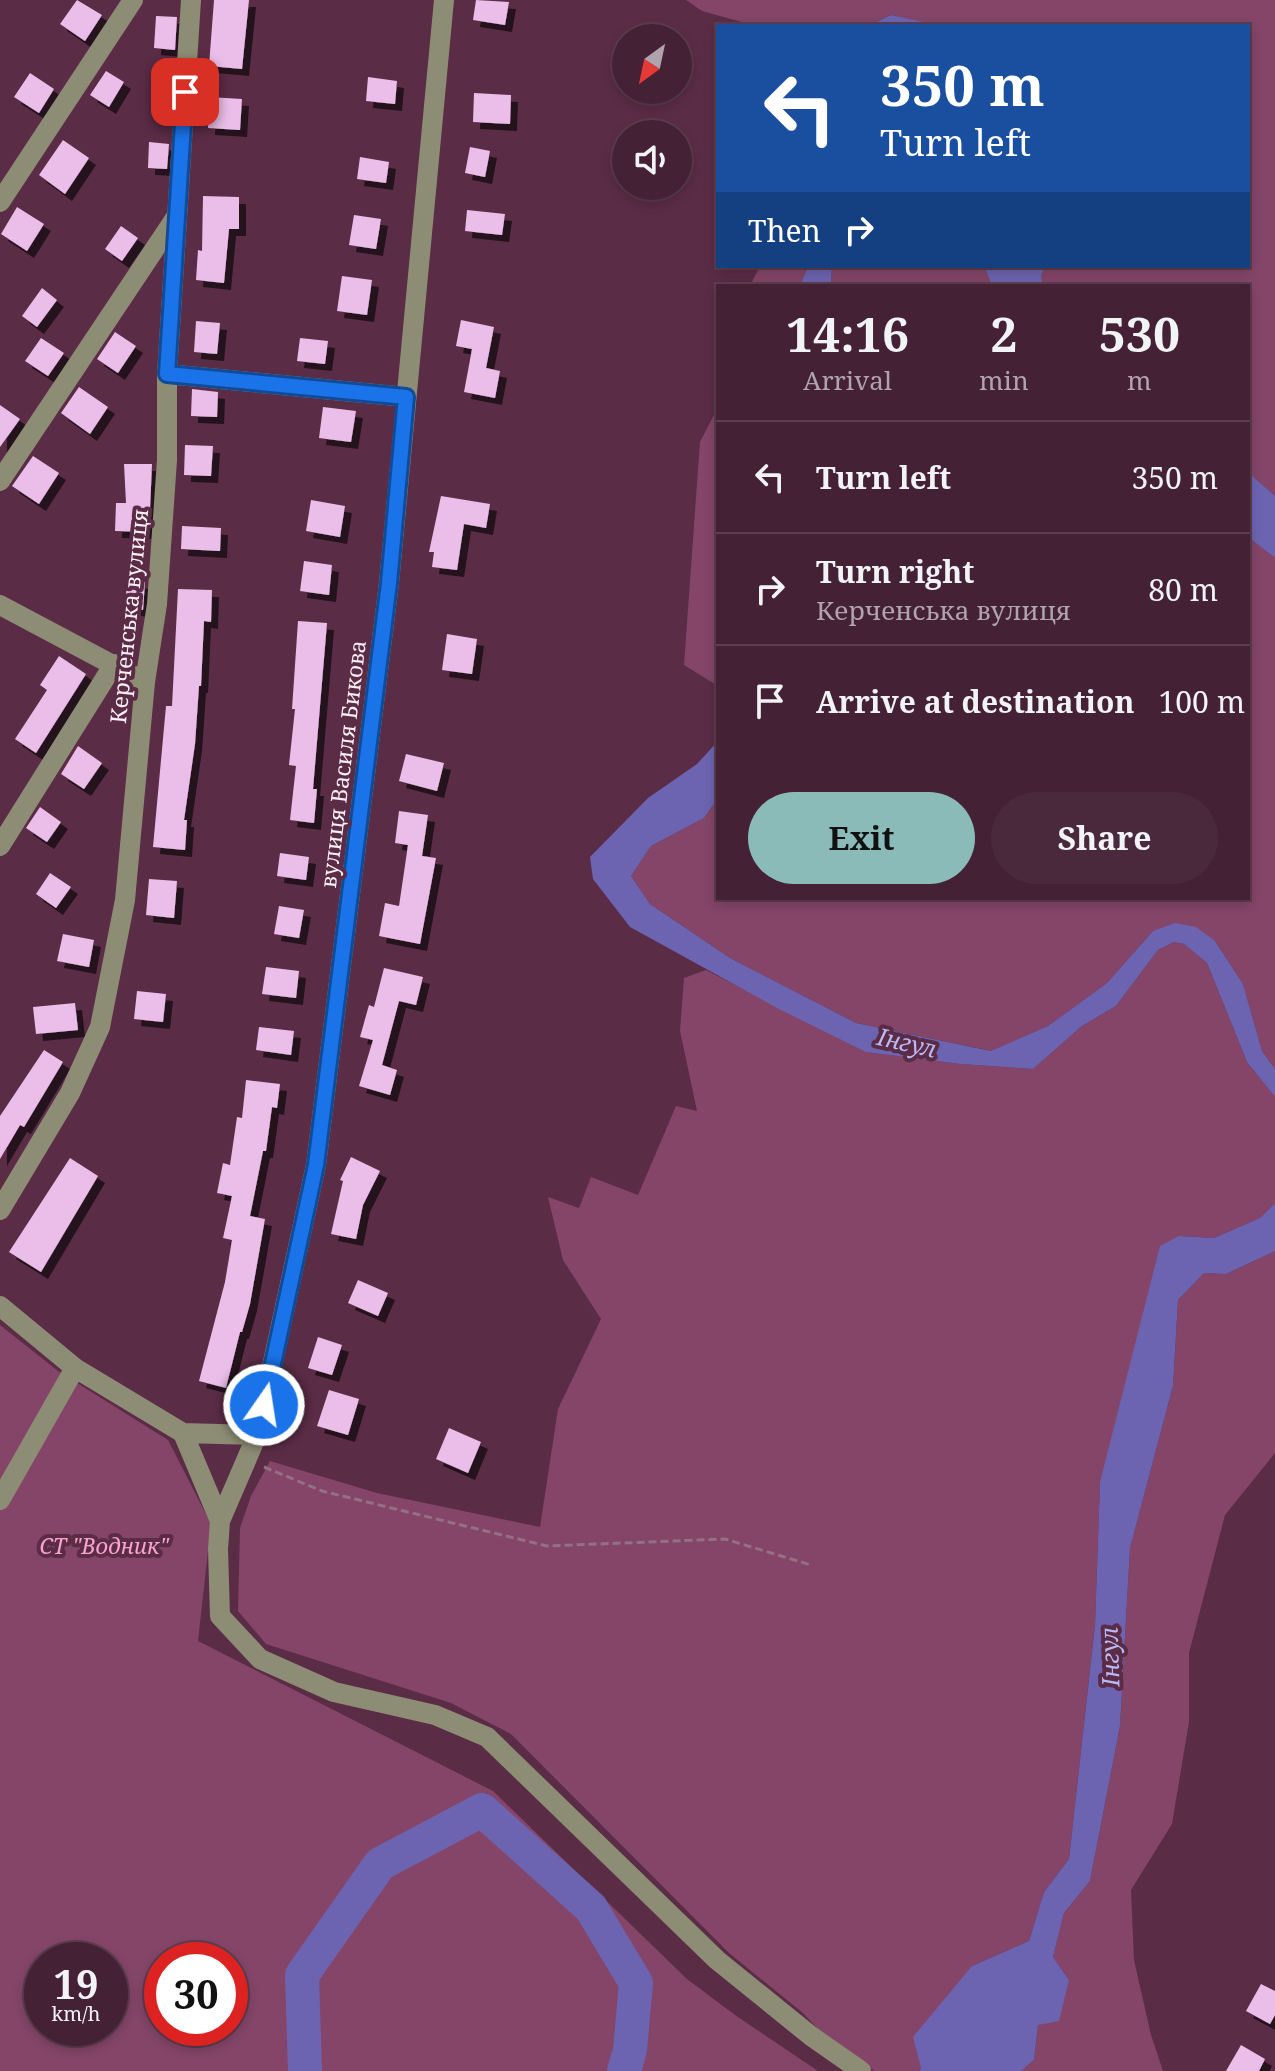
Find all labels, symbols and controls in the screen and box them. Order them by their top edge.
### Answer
north arrow [612,24,692,104]
map controls [612,24,692,200]
text: 350 m [880,46,1045,122]
icon: left [748,56,852,160]
pin [151,58,219,126]
icon: arrive [163,70,207,114]
text: Turn left [880,118,1031,167]
button: sound [612,120,692,200]
icon: right [837,208,881,252]
text: Then [748,210,821,251]
text: 14:16 [786,301,909,366]
text: 2 [990,301,1017,366]
text: 530 [1099,301,1180,366]
text: Arrival [803,362,892,398]
text: min [979,362,1029,398]
text: m [1127,362,1152,398]
icon: left [748,455,792,499]
text: Turn left [816,457,951,498]
text: 350 m [1132,457,1218,498]
street label: Керченська вулиця [102,507,154,725]
text: Turn right [816,551,974,592]
icon: right [748,567,792,611]
text: 80 m [1148,569,1218,610]
text: Керченська вулиця [816,592,1071,628]
street label: вулиця Василя Бикова [312,638,372,890]
icon: arrive [748,679,792,723]
text: Arrive at destination [816,681,1135,722]
text: 100 m [1159,681,1245,722]
button: Exit [748,792,975,884]
button: Share [991,792,1218,884]
water label: Інгул [873,1019,940,1065]
position arrow [222,1363,306,1447]
park label: СТ "Водник" [39,1530,170,1560]
water label: Інгул [1091,1627,1127,1688]
speed limit sign: 30 [144,1942,248,2046]
text: 19 [53,1956,99,2011]
text: km/h [51,2000,101,2027]

